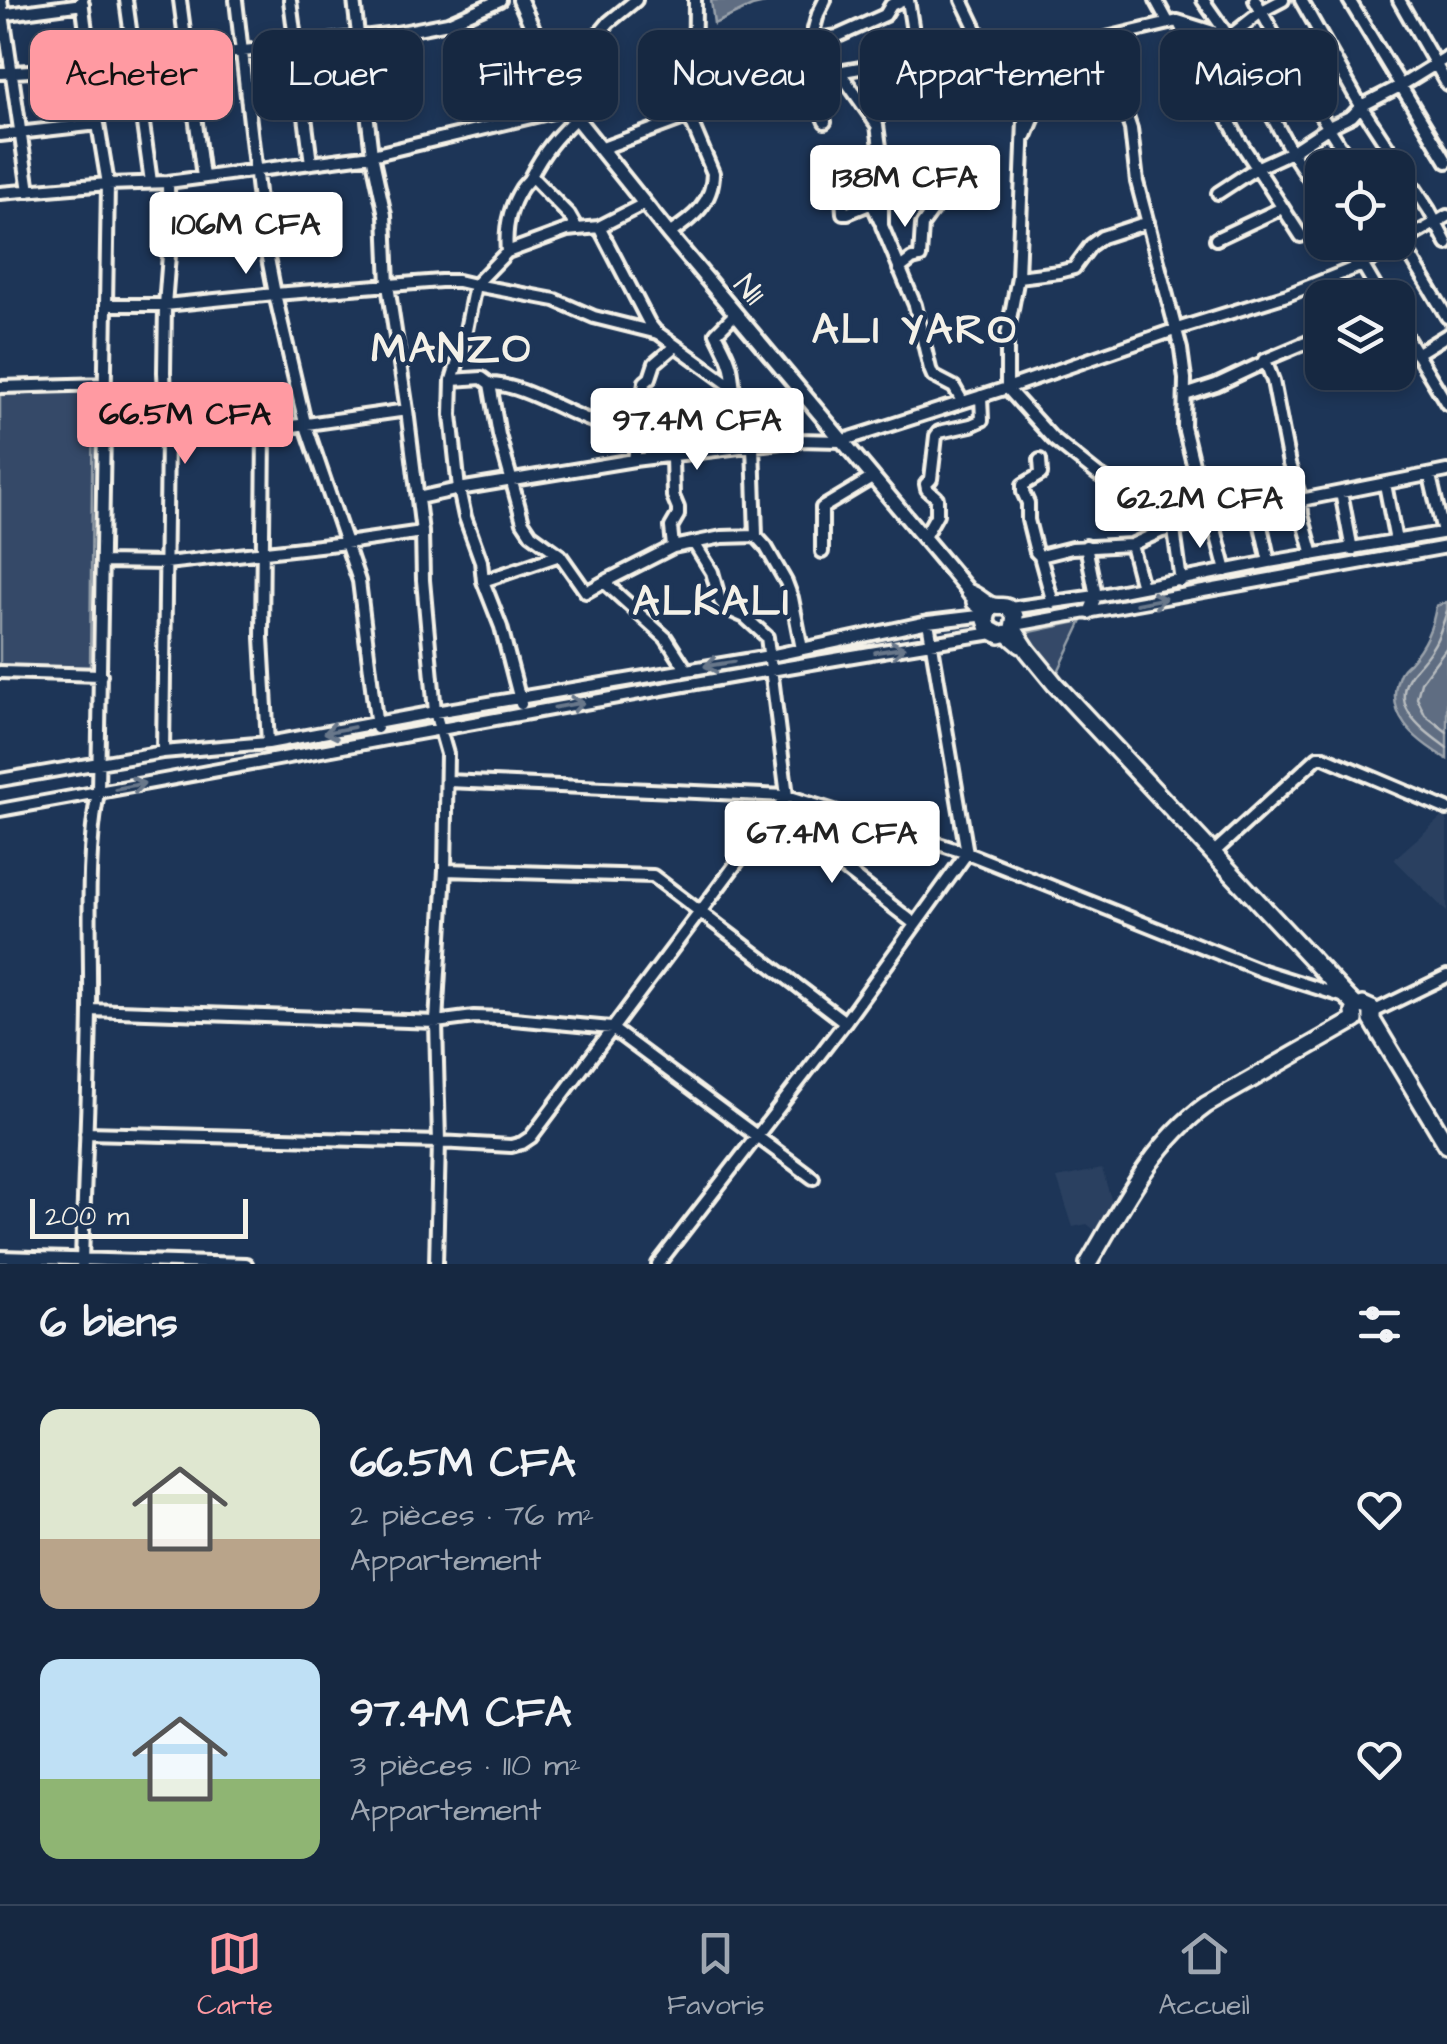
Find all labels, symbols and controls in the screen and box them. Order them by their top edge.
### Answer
chip: Acheter [30,30,233,120]
chip: Louer [253,30,423,120]
chip: Filtres [443,30,618,120]
chip: Nouveau [638,30,840,120]
chip: Appartement [860,30,1140,120]
chip: Maison [1160,30,1337,120]
pin: 138M CFA [802,145,1008,230]
map controls [1305,150,1415,390]
button: locate [1305,150,1415,260]
text: 138M CFA [832,155,978,200]
pin: 106M CFA [143,192,349,277]
text: 106M CFA [172,202,320,247]
street label: N11 [723,265,775,315]
button: layers [1305,280,1415,390]
district label: ALI YARO [812,302,1018,360]
district label: MANZO [371,321,533,379]
pin: 66.5M CFA [71,382,299,467]
pin: 97.4M CFA [583,388,811,473]
text: 66.5M CFA [99,392,271,437]
text: 97.4M CFA [613,398,781,443]
pin: 62.2M CFA [1086,466,1314,551]
text: 62.2M CFA [1117,476,1283,521]
district label: ALKALI [633,574,791,632]
one-way arrow [1135,591,1167,610]
one-way arrow [873,641,905,659]
one-way arrow [703,655,736,674]
one-way arrow [553,695,585,714]
one-way arrow [323,721,356,740]
one-way arrow [114,776,146,795]
pin: 67.4M CFA [718,801,946,886]
text: 67.4M CFA [747,811,917,856]
scale bar [30,1194,248,1238]
text: 200 m [45,1197,129,1236]
text: 6 biens [40,1295,178,1353]
icon: filters [1352,1297,1407,1352]
text: 66.5M CFA [350,1435,576,1493]
icon: home [120,1449,240,1569]
icon: heart [1352,1482,1407,1537]
text: 2 pièces · 76 m² [350,1493,594,1538]
text: Appartement [350,1538,541,1583]
text: 97.4M CFA [350,1685,572,1743]
icon: home [120,1699,240,1819]
icon: heart [1352,1732,1407,1787]
text: 3 pièces · 110 m² [350,1743,581,1788]
text: Appartement [350,1788,541,1833]
tab: Carte [197,1926,273,2025]
tab: Favoris [667,1926,765,2025]
tab: Accueil [1159,1926,1250,2025]

